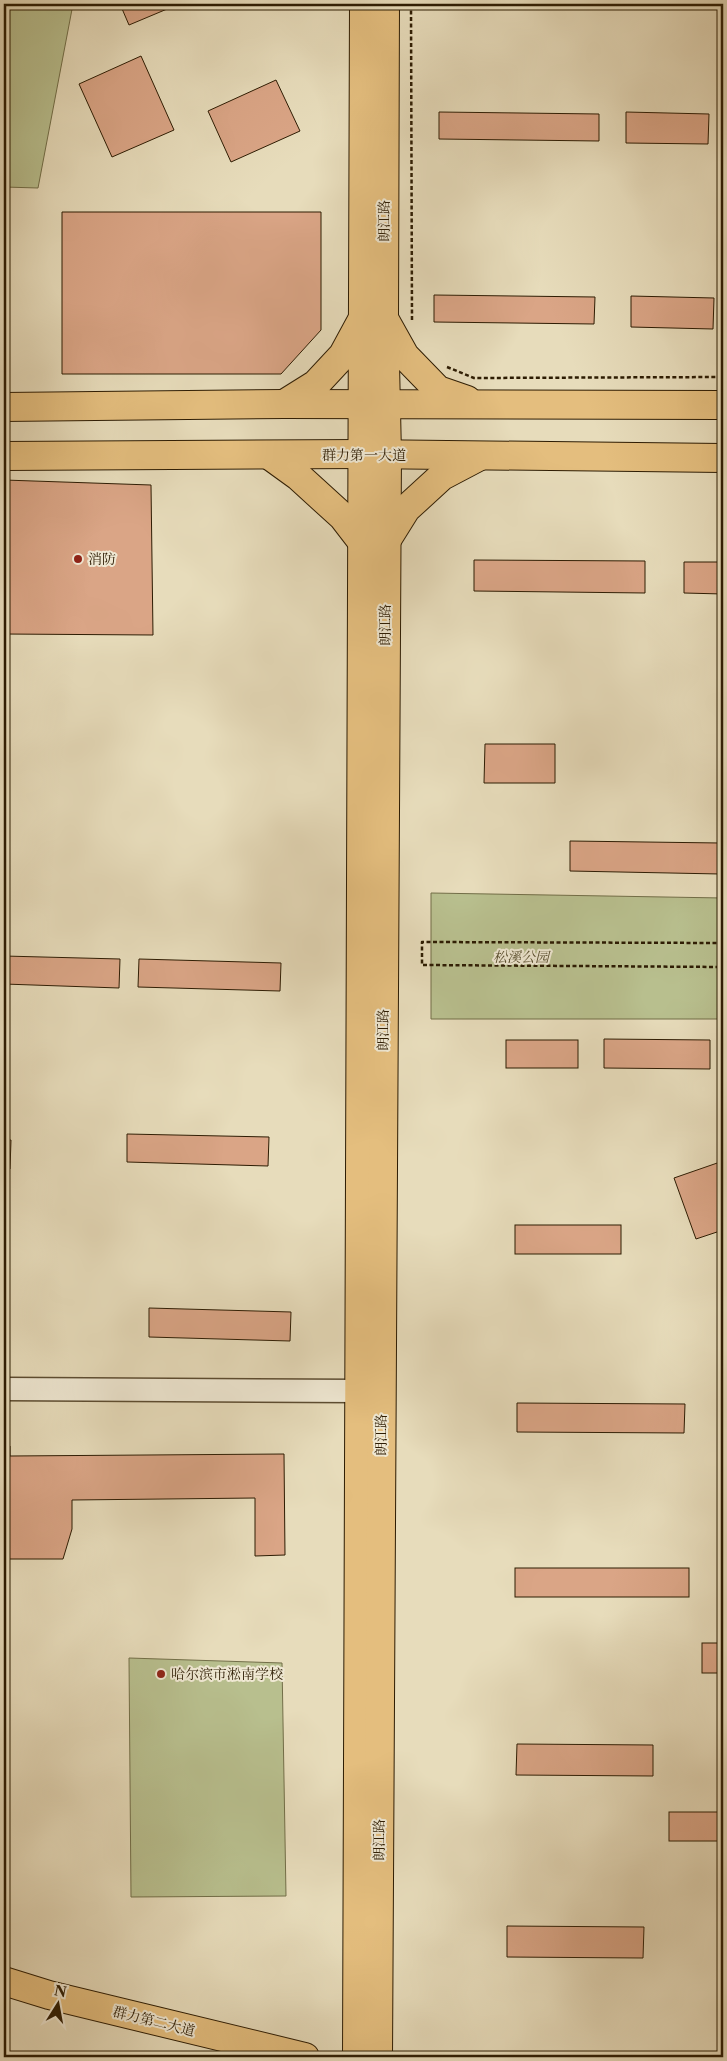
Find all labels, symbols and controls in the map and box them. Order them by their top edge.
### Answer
street label: 朗江路 [375,200,393,242]
street label: 群力第一大道 [322,446,406,464]
place label: 消防 [88,550,116,568]
marker: 消防 [72,553,84,565]
street label: 朗江路 [376,604,394,646]
park label: 松溪公园 [493,948,551,966]
street label: 朗江路 [374,1009,392,1051]
street label: 朗江路 [372,1414,390,1456]
place label: 哈尔滨市淞南学校 [171,1665,283,1683]
marker: 哈尔滨市淞南学校 [155,1668,167,1680]
street label: 朗江路 [370,1819,388,1861]
north arrow [32,1978,82,2028]
text: N [53,1981,68,2001]
street label: 群力第二大道 [111,2002,197,2040]

